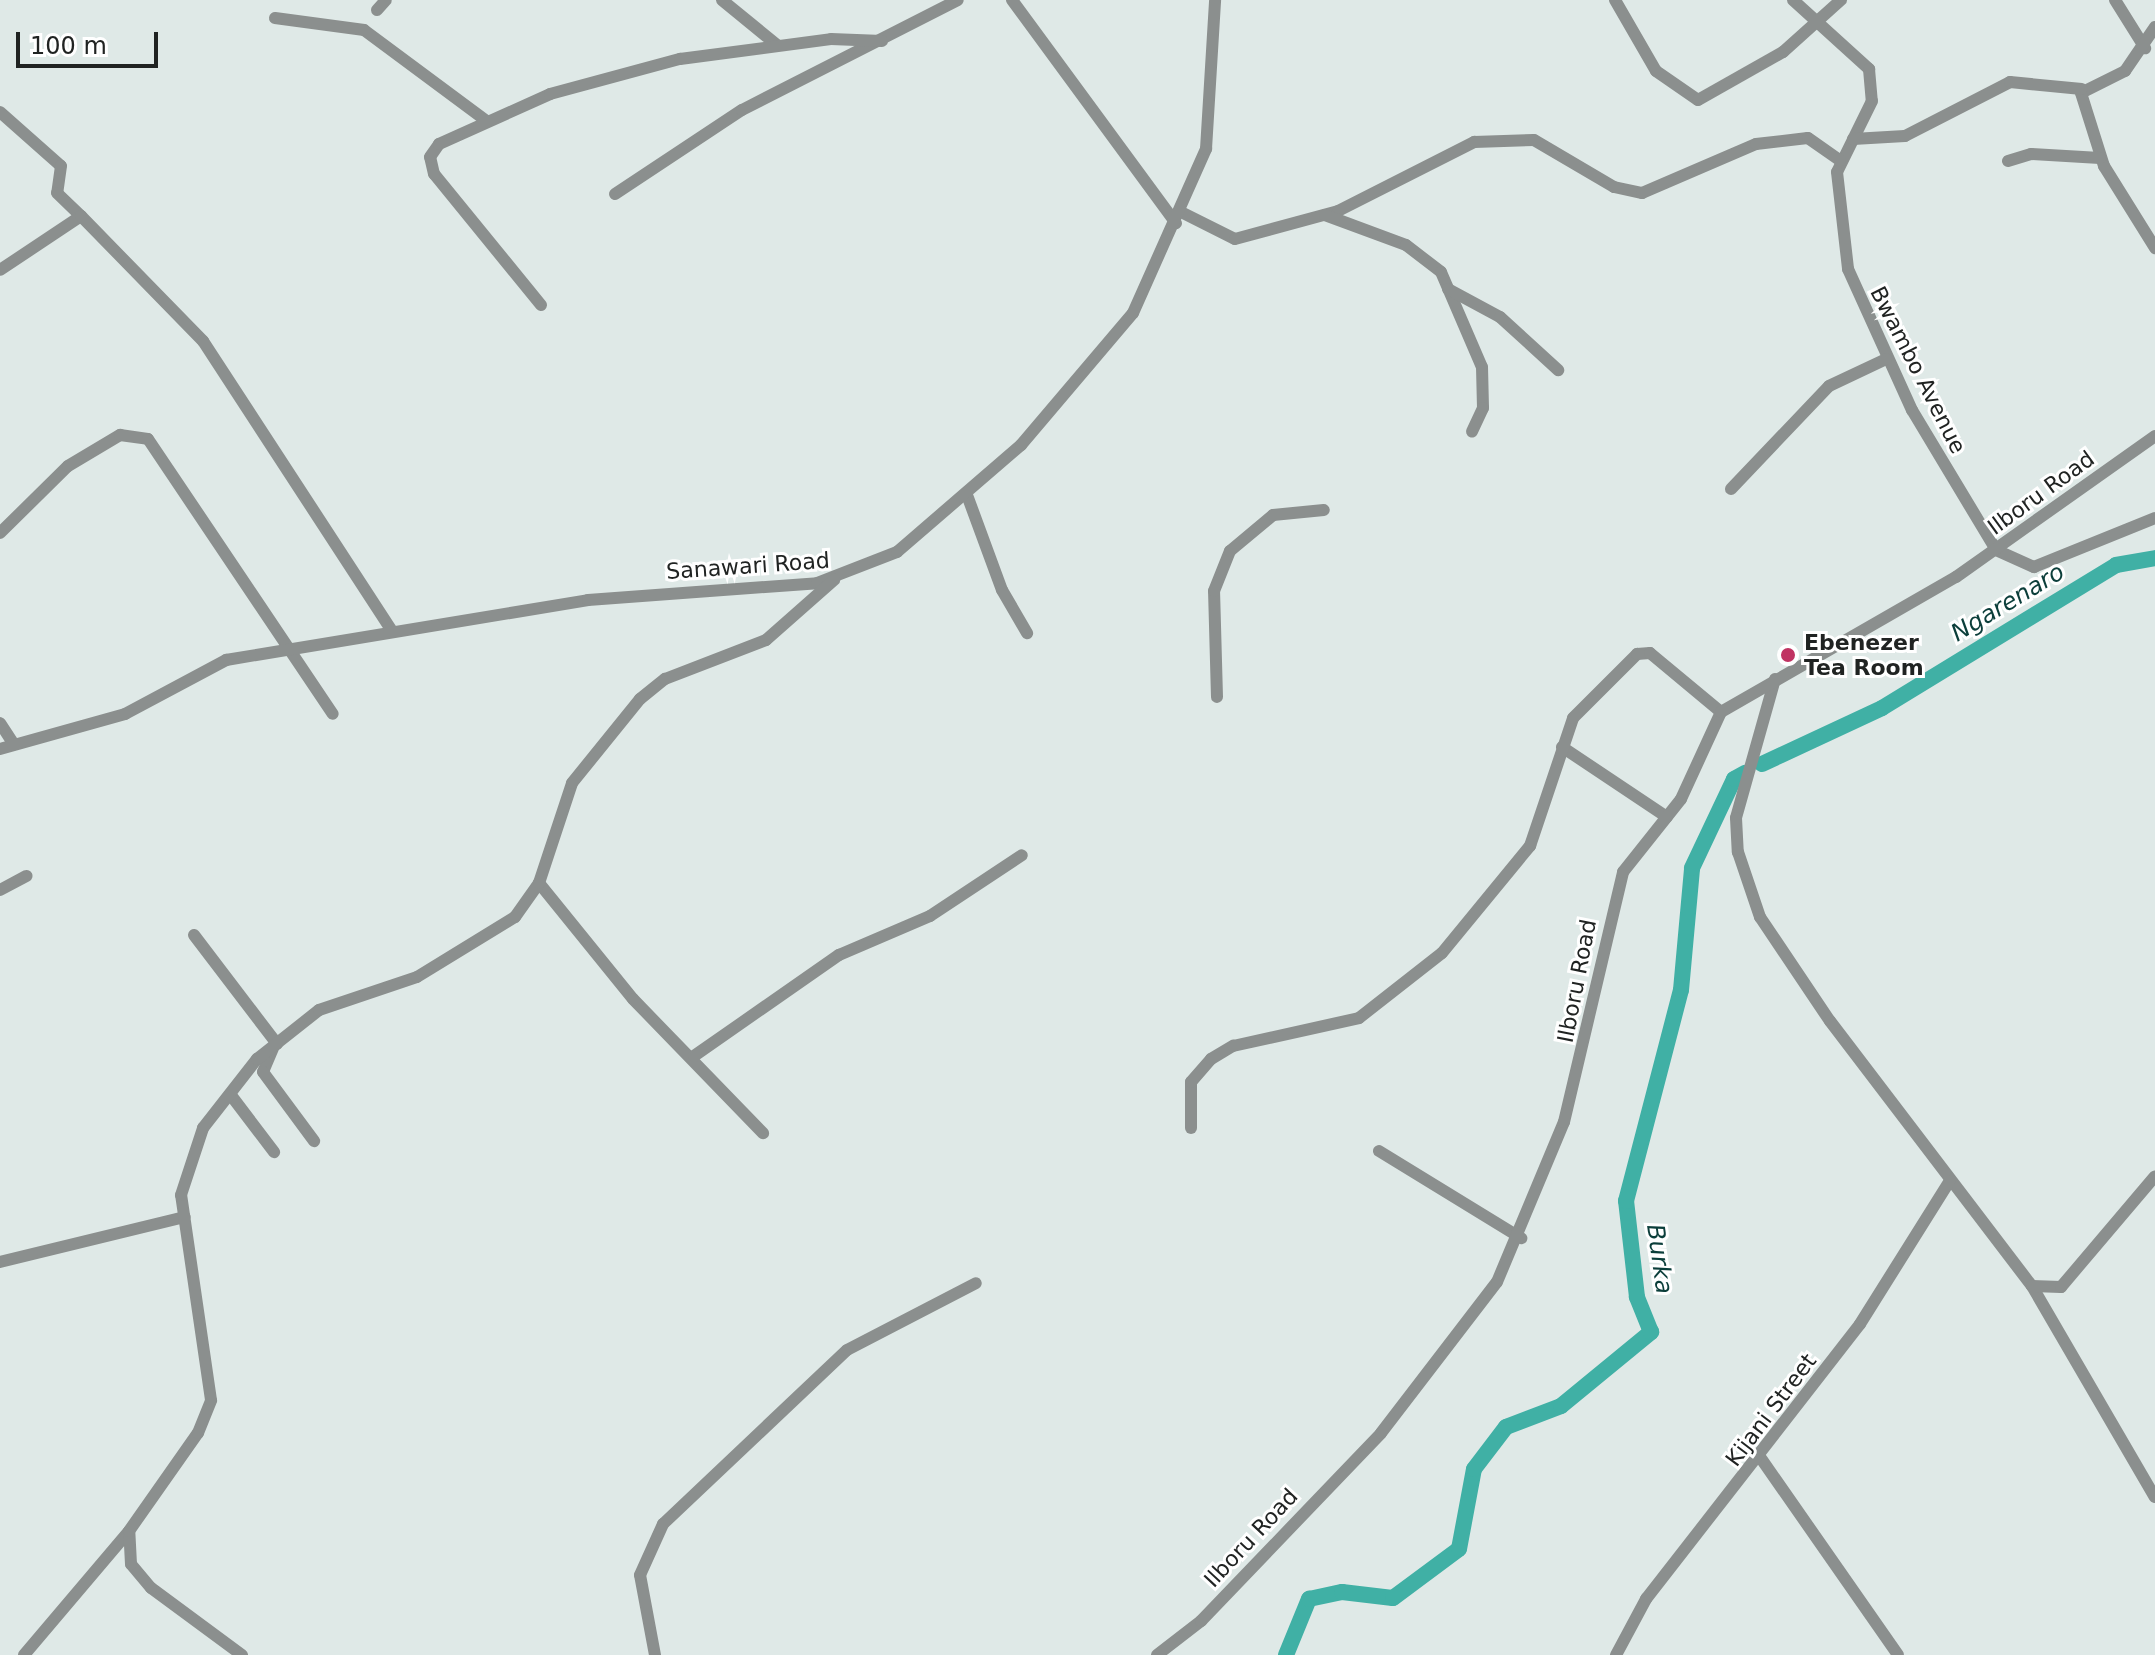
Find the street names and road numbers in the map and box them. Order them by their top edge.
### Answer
street label: Bwambo Avenue [1864,282,1972,458]
street label: Ilboru Road [1983,446,2099,540]
street label: Sanawari Road [665,547,831,585]
street label: Ilboru Road [1552,917,1602,1045]
street label: Kijani Street [1720,1349,1822,1471]
street label: Ilboru Road [1199,1483,1303,1593]

